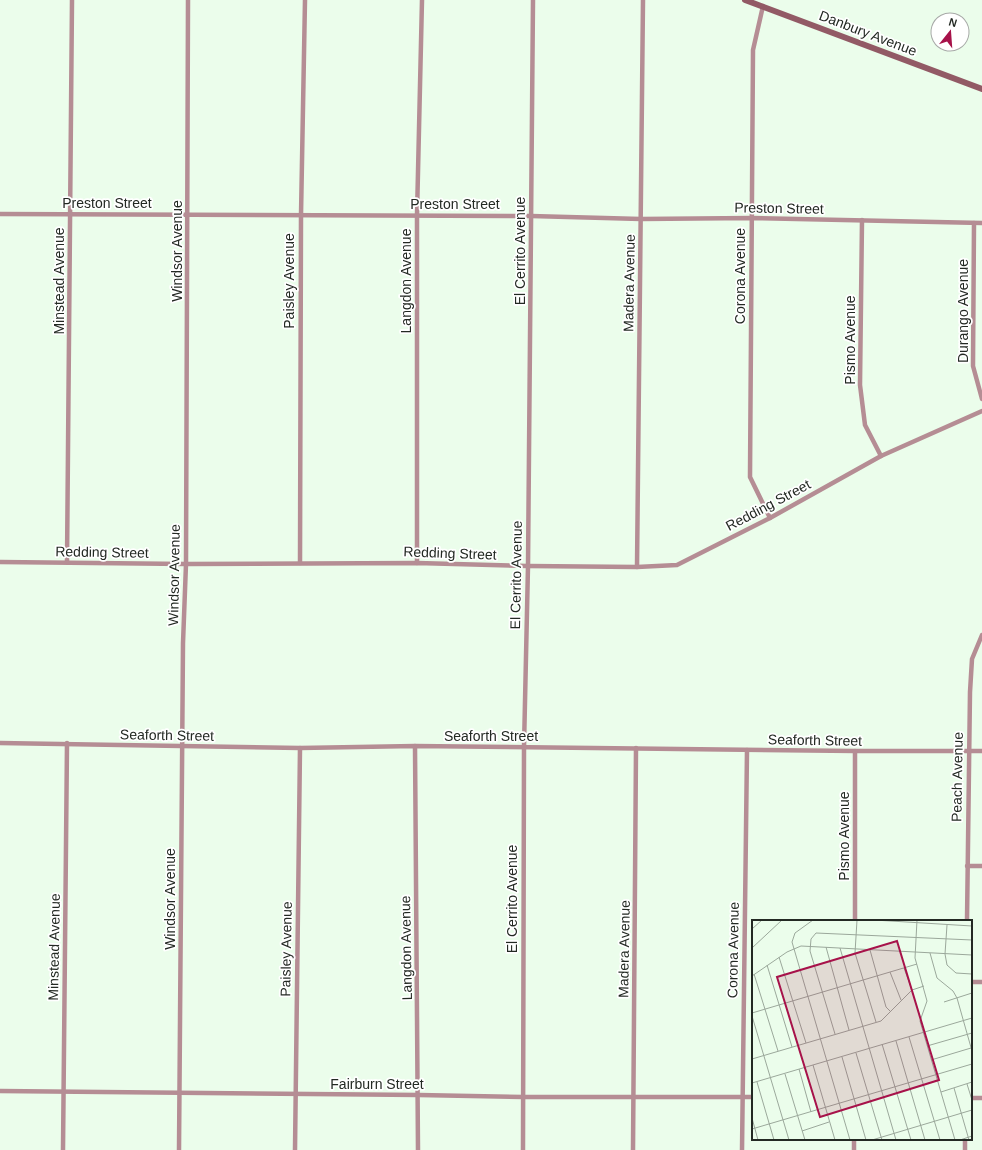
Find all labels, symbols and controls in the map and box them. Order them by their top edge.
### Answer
street label: Danbury Avenue [817,7,919,59]
north arrow [930,12,970,52]
text: N [947,16,959,29]
street label: Preston Street [62,195,152,211]
street label: Preston Street [410,196,500,212]
street label: El Cerrito Avenue [512,196,528,305]
street label: Preston Street [734,199,824,217]
street label: Windsor Avenue [169,200,185,302]
street label: Minstead Avenue [51,227,67,335]
street label: Langdon Avenue [398,228,414,333]
street label: Corona Avenue [732,228,748,324]
street label: Paisley Avenue [281,233,297,329]
street label: Madera Avenue [620,234,638,332]
street label: Durango Avenue [955,259,971,363]
street label: Pismo Avenue [842,295,858,385]
street label: Redding Street [723,476,813,534]
street label: El Cerrito Avenue [507,520,525,629]
street label: Windsor Avenue [165,524,183,626]
street label: Redding Street [55,543,149,561]
street label: Redding Street [403,543,497,563]
street label: Seaforth Street [120,726,214,744]
street label: Seaforth Street [444,728,538,744]
street label: Seaforth Street [768,731,862,749]
street label: Peach Avenue [948,732,966,822]
street label: Pismo Avenue [836,791,852,881]
street label: El Cerrito Avenue [504,844,520,953]
street label: Windsor Avenue [162,848,178,950]
street label: Minstead Avenue [45,893,63,1001]
street label: Langdon Avenue [397,895,415,1001]
street label: Madera Avenue [615,900,633,998]
street label: Paisley Avenue [277,901,295,997]
street label: Corona Avenue [724,902,742,998]
inset map [752,920,972,1140]
street label: Fairburn Street [330,1076,424,1092]

